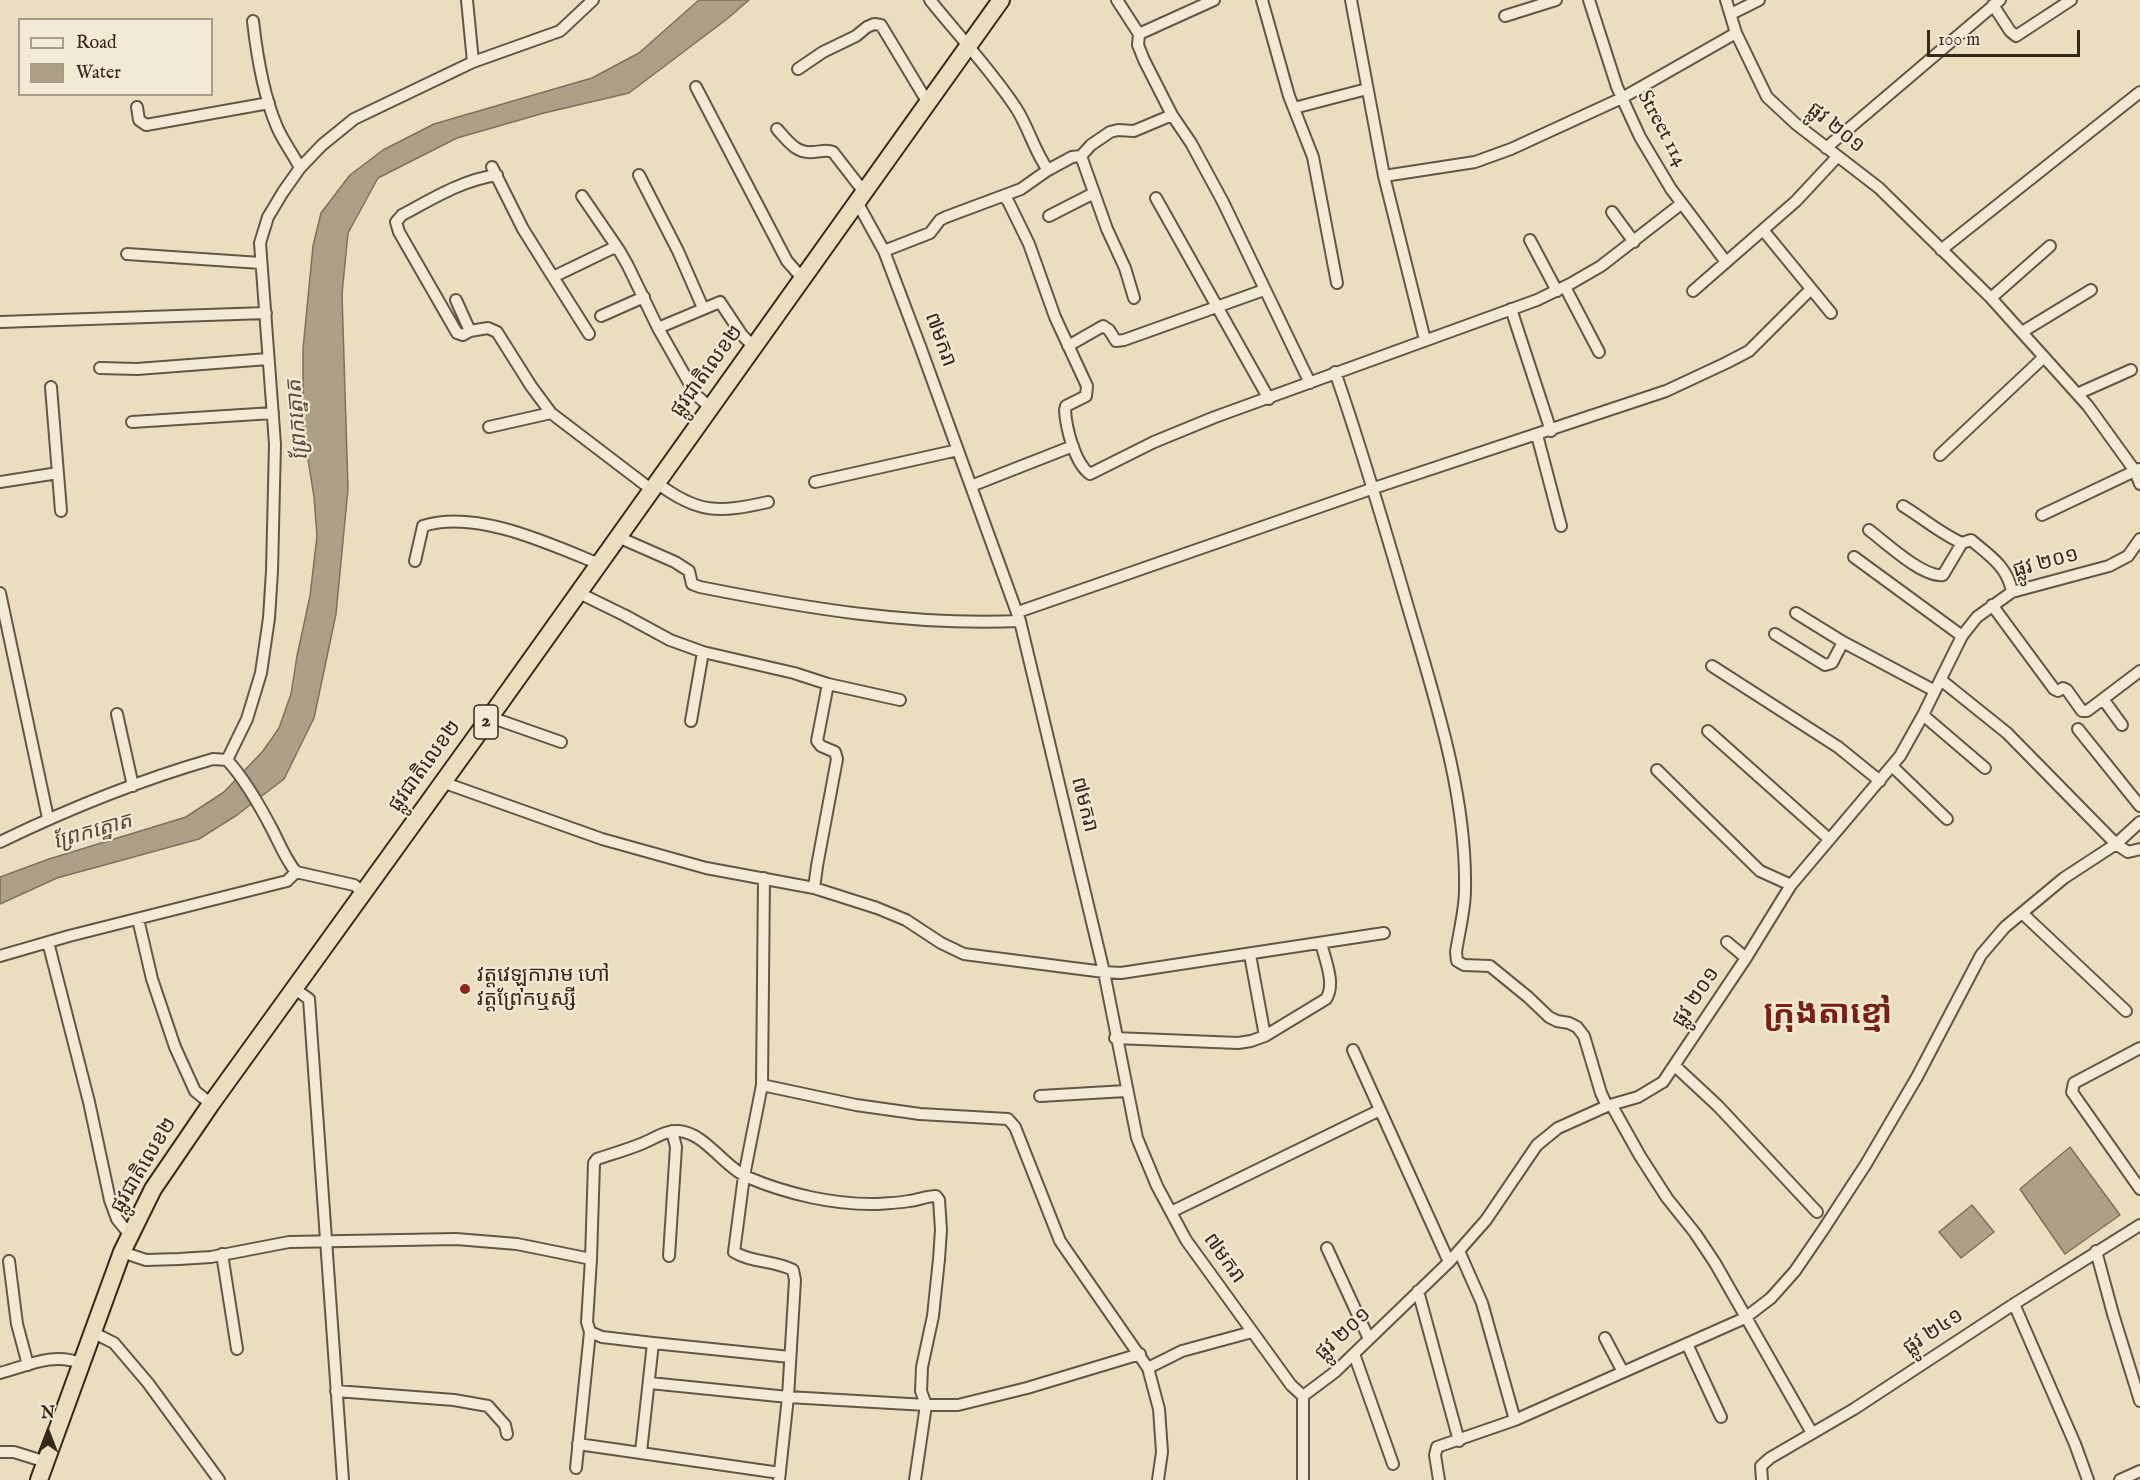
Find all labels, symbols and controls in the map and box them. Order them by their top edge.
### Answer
legend [18,18,213,96]
scale bar [1930,18,2083,56]
text: 100 m [1938,29,1980,52]
text: Road [76,32,117,55]
text: Water [76,62,121,85]
street label: Street 114 [1630,87,1692,171]
street label: ផ្លូវ ២០១ [1801,98,1869,160]
street label: ៧មករា [918,309,960,371]
street label: ផ្លូវជាតិលេខ២ [666,321,750,423]
water label: ព្រែកត្នោត [282,378,316,462]
street label: ផ្លូវ ២០១ [2010,543,2082,585]
road number: 2 [474,705,498,739]
street label: ផ្លូវជាតិលេខ២ [384,716,468,818]
street label: ៧មករា [1064,775,1102,835]
water label: ព្រែកត្នោត [50,809,136,857]
street label: ផ្លូវ ២០១ [1668,963,1726,1033]
place label: វត្តវេឡុការាម ហៅ វត្តព្រែកឬស្សី [477,964,610,1014]
marker: វត្តវេឡុការាម ហៅ វត្តព្រែកឬស្សី [458,982,472,996]
district label: ក្រុងតាខ្មៅ [1764,996,1892,1036]
street label: ផ្លូវជាតិលេខ២ [107,1113,183,1219]
street label: ៧មករា [1197,1229,1249,1289]
street label: ផ្លូវ ២០១ [1311,1303,1377,1367]
street label: ផ្លូវ ២៤១ [1899,1304,1969,1362]
north arrow [18,1402,78,1462]
text: N [41,1404,55,1424]

